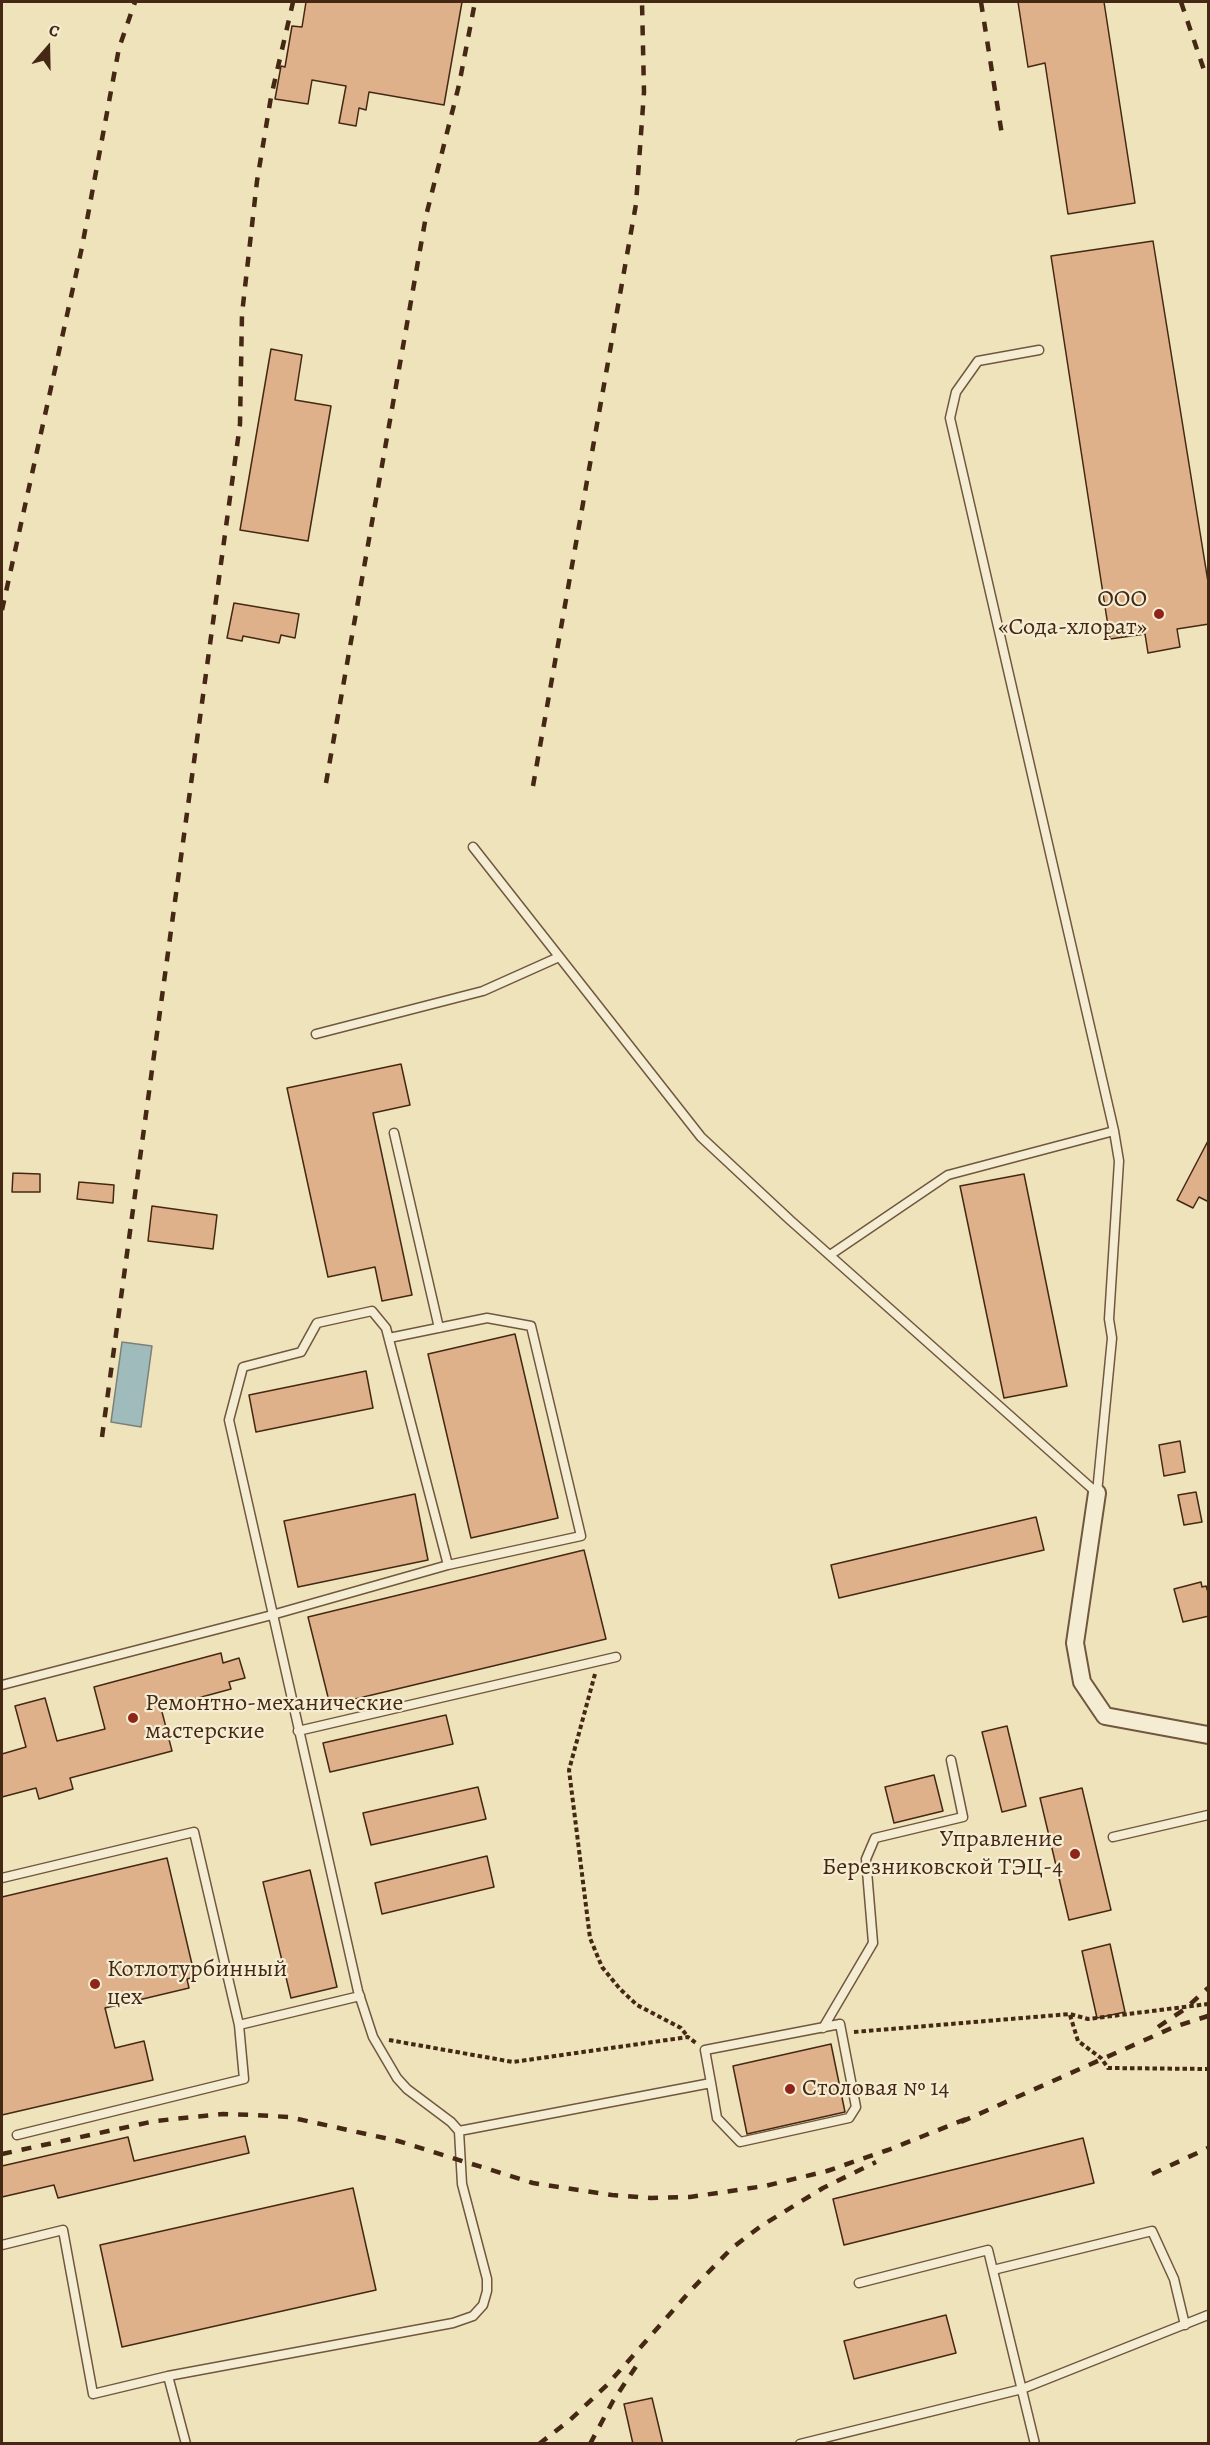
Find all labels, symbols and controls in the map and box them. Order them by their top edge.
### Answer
north arrow [18,18,78,78]
text: С [46,19,63,43]
place label: ООО «Сода-хлорат» [998,586,1147,642]
marker: ООО «Сода-хлорат» [1152,607,1166,621]
place label: Ремонтно-механические мастерские [145,1690,403,1746]
marker: Ремонтно-механические мастерские [126,1711,140,1725]
place label: Управление Березниковской ТЭЦ-4 [822,1826,1063,1882]
marker: Управление Березниковской ТЭЦ-4 [1068,1847,1082,1861]
place label: Котлотурбинный цех [107,1956,287,2012]
marker: Котлотурбинный цех [88,1977,102,1991]
place label: Cтоловая № 14 [802,2075,949,2103]
marker: Cтоловая № 14 [783,2082,797,2096]

